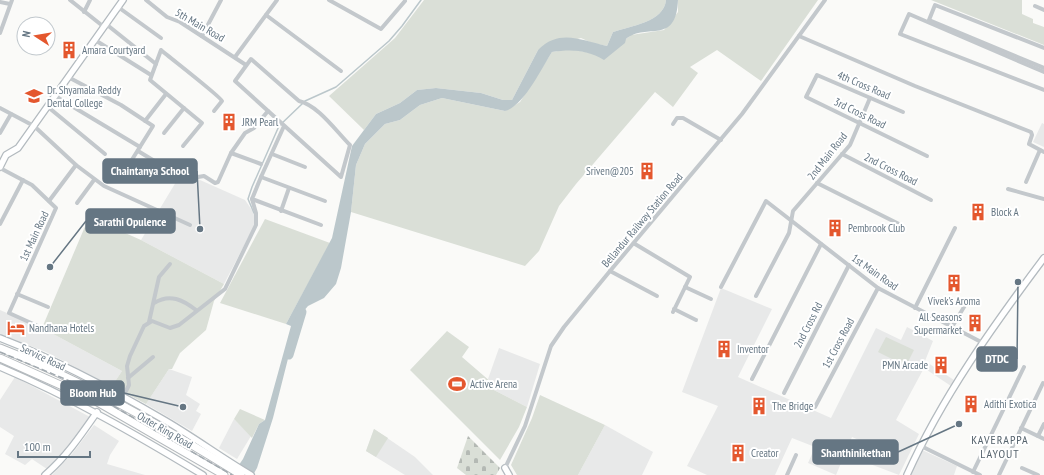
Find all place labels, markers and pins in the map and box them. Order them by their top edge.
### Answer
building icon: Amara Courtyard [59,40,79,60]
place label: Amara Courtyard [82,43,146,57]
place label: Dr. Shyamala Reddy Dental College [47,83,122,110]
school or university icon: Dr. Shyamala Reddy Dental College [24,86,44,106]
building icon: JRM Pearl [219,112,239,132]
place label: JRM Pearl [241,115,279,129]
callout: Chaintanya School [103,159,197,183]
building icon: Sriven@205 [637,161,657,181]
place label: Sriven@205 [586,164,634,178]
building icon: Block A [968,202,988,222]
place label: Block A [991,205,1019,219]
callout: Sarathi Opulence [86,209,175,233]
building icon: Pembrook Club [825,218,845,238]
place label: Pembrook Club [848,221,905,235]
building icon: Vivek's Aroma [944,273,964,293]
place label: Vivek's Aroma [927,294,980,308]
place label: All Seasons Supermarket [914,310,962,337]
building icon: All Seasons Supermarket [965,313,985,333]
hotel icon: Nandhana Hotels [6,318,26,338]
place label: Nandhana Hotels [29,321,94,335]
building icon: Inventor [714,339,734,359]
place label: Inventor [737,342,769,356]
callout: DTDC [977,347,1017,371]
building icon: PMN Arcade [931,355,951,375]
place label: PMN Arcade [882,358,928,372]
sports icon: Active Arena [447,374,467,394]
place label: Active Arena [470,377,517,391]
callout: Bloom Hub [61,381,124,405]
building icon: Adithi Exotica [961,394,981,414]
building icon: The Bridge [749,396,769,416]
place label: Adithi Exotica [984,397,1036,411]
place label: The Bridge [772,399,814,413]
callout: Shanthinikethan [813,440,898,464]
building icon: Creator [728,443,748,463]
place label: Creator [751,446,779,460]

